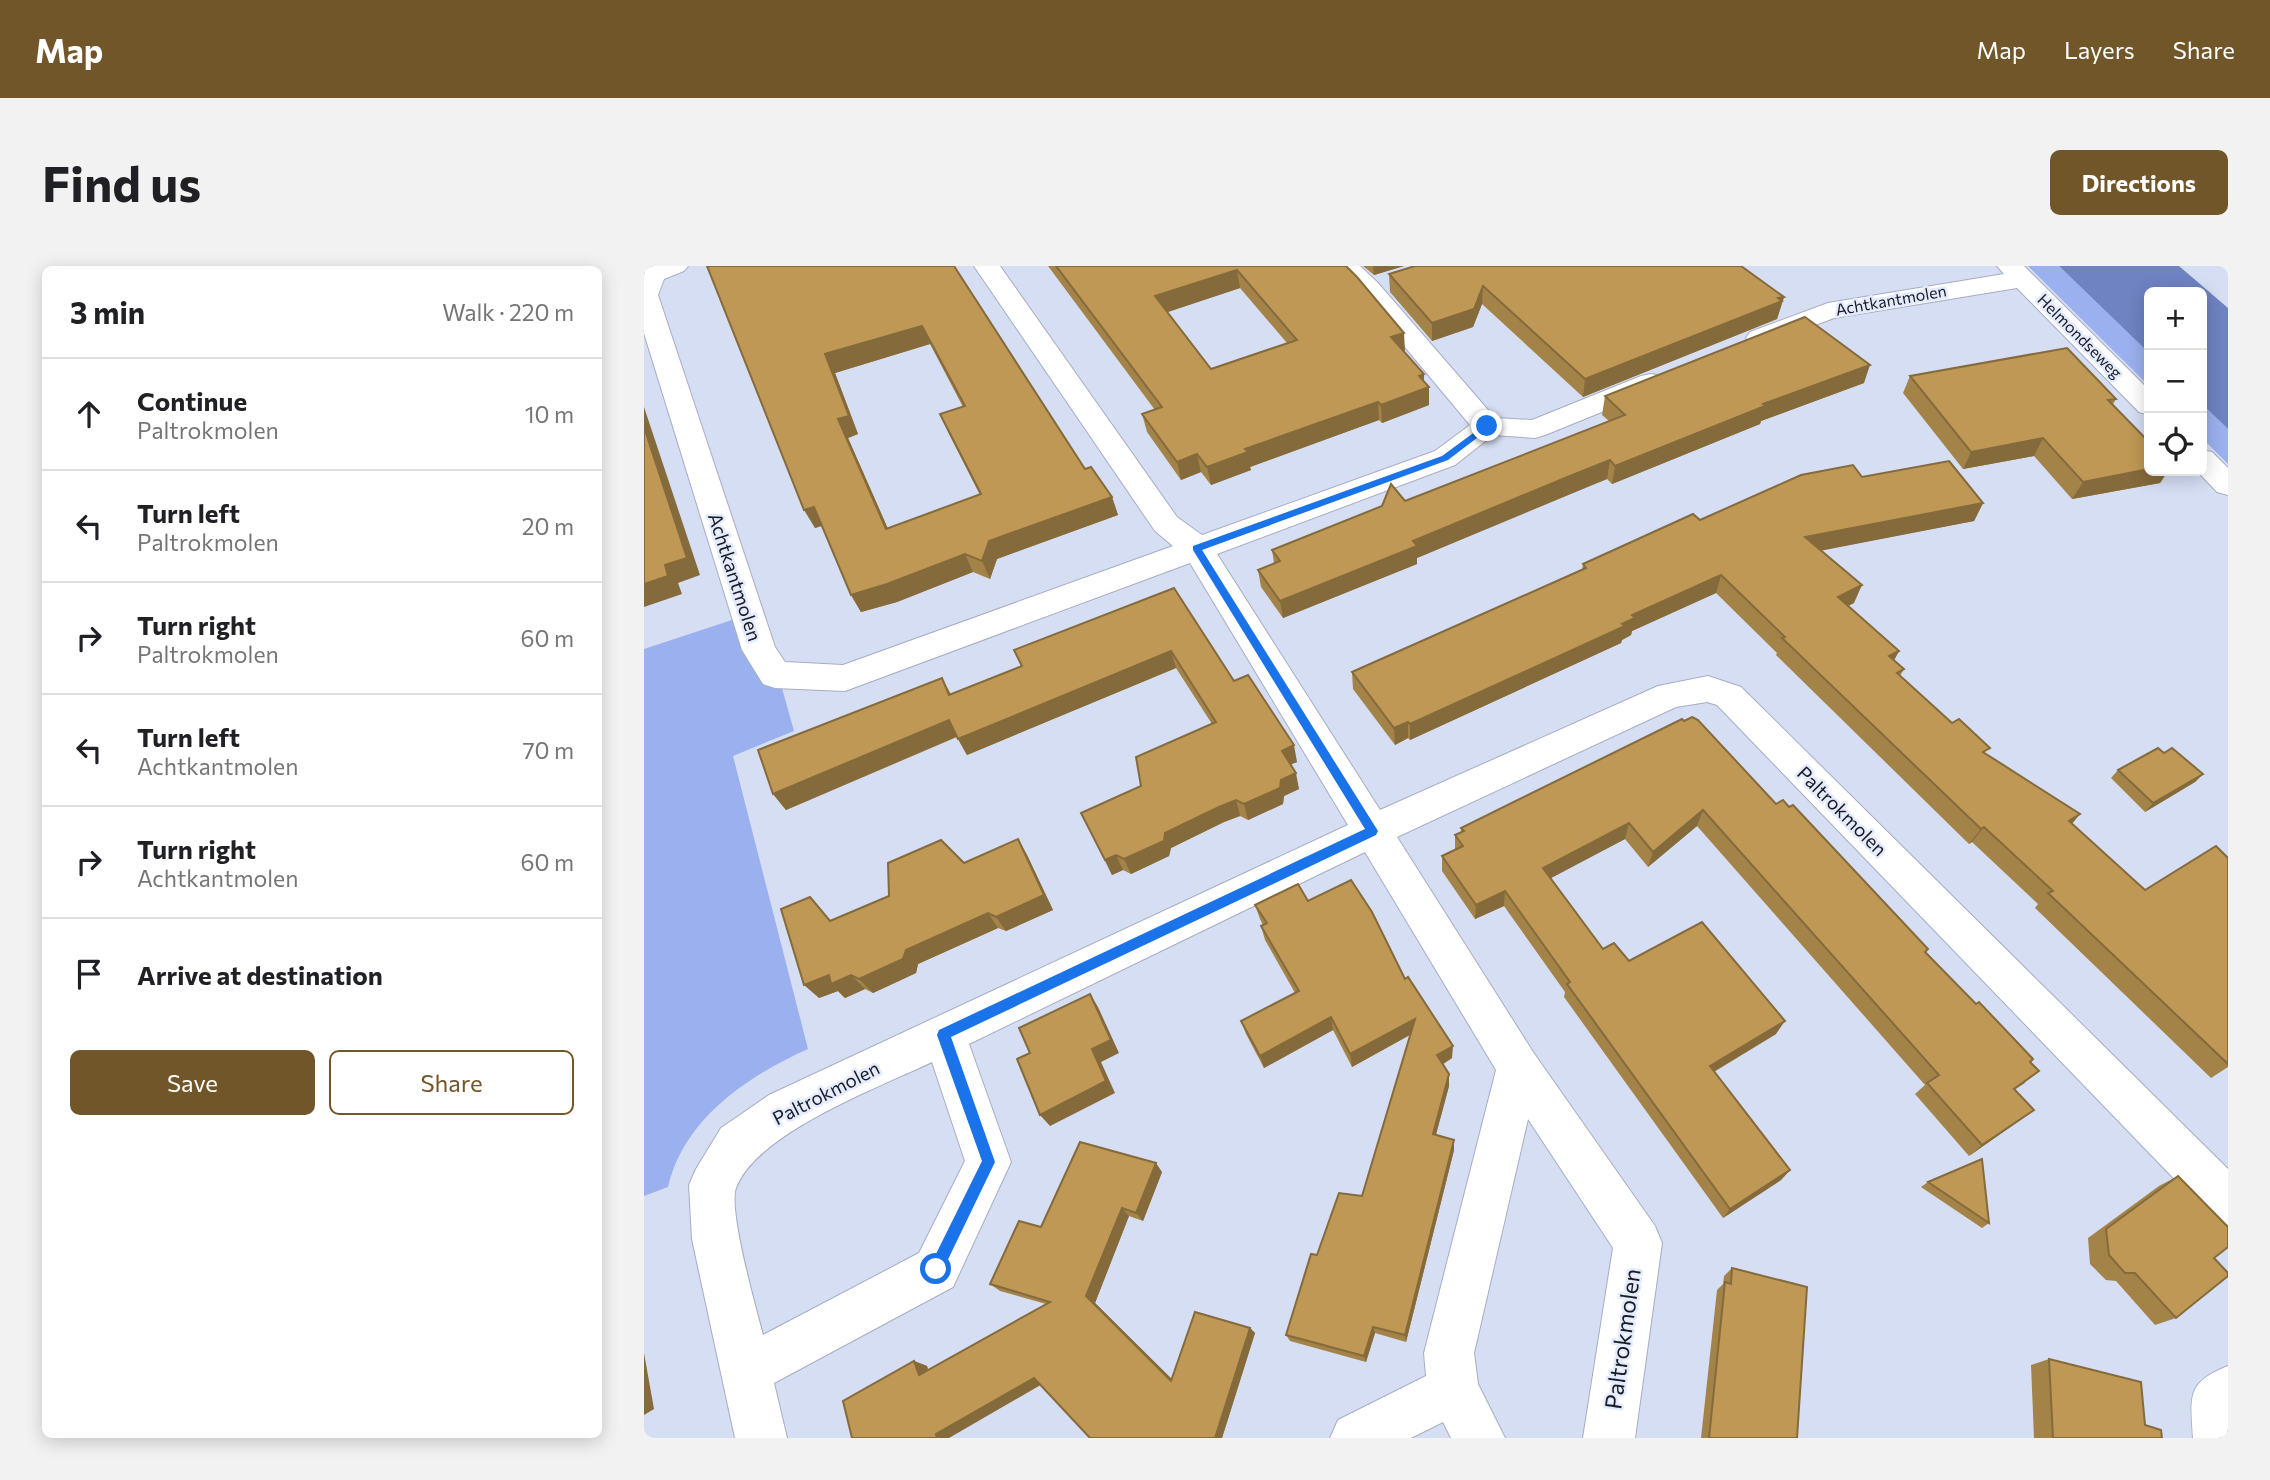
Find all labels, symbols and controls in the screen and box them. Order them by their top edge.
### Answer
text: Map [35,29,103,70]
text: Map [1977,35,2026,64]
text: Layers [2064,35,2135,64]
text: Share [2173,35,2235,64]
button: Directions [2050,150,2228,215]
text: Find us [42,152,201,212]
street label: Achtkantmolen [1834,280,1948,319]
map controls [2144,287,2207,476]
button: + [2144,287,2207,350]
street label: Helmondseweg [2034,289,2127,382]
text: 3 min [70,293,145,330]
text: Walk · 220 m [442,298,574,326]
button: − [2144,350,2207,413]
text: Continue [137,385,247,416]
icon: ahead [70,395,108,433]
text: 10 m [525,400,574,428]
route end [1471,410,1502,441]
button: locate [2144,413,2207,476]
text: Paltrokmolen [137,416,279,444]
text: Turn left [137,497,240,528]
icon: left [70,507,108,545]
street label: Achtkantmolen [704,510,767,644]
text: 20 m [522,512,574,540]
text: Paltrokmolen [137,528,279,556]
text: Turn right [137,609,256,640]
icon: right [70,619,108,657]
text: 60 m [521,624,574,652]
text: Paltrokmolen [137,640,279,668]
text: Turn left [137,721,240,752]
icon: left [70,731,108,769]
text: 70 m [522,736,574,764]
text: Achtkantmolen [137,752,298,780]
street label: Paltrokmolen [1793,761,1892,860]
text: Turn right [137,833,256,864]
icon: right [70,843,108,881]
text: 60 m [521,848,574,876]
text: Achtkantmolen [137,864,298,892]
icon: arrive [70,955,108,993]
text: Arrive at destination [137,959,383,990]
button: Save [70,1050,315,1115]
button: Share [329,1050,574,1115]
street label: Paltrokmolen [768,1056,883,1129]
route start [920,1253,951,1284]
street label: Paltrokmolen [1598,1267,1646,1411]

